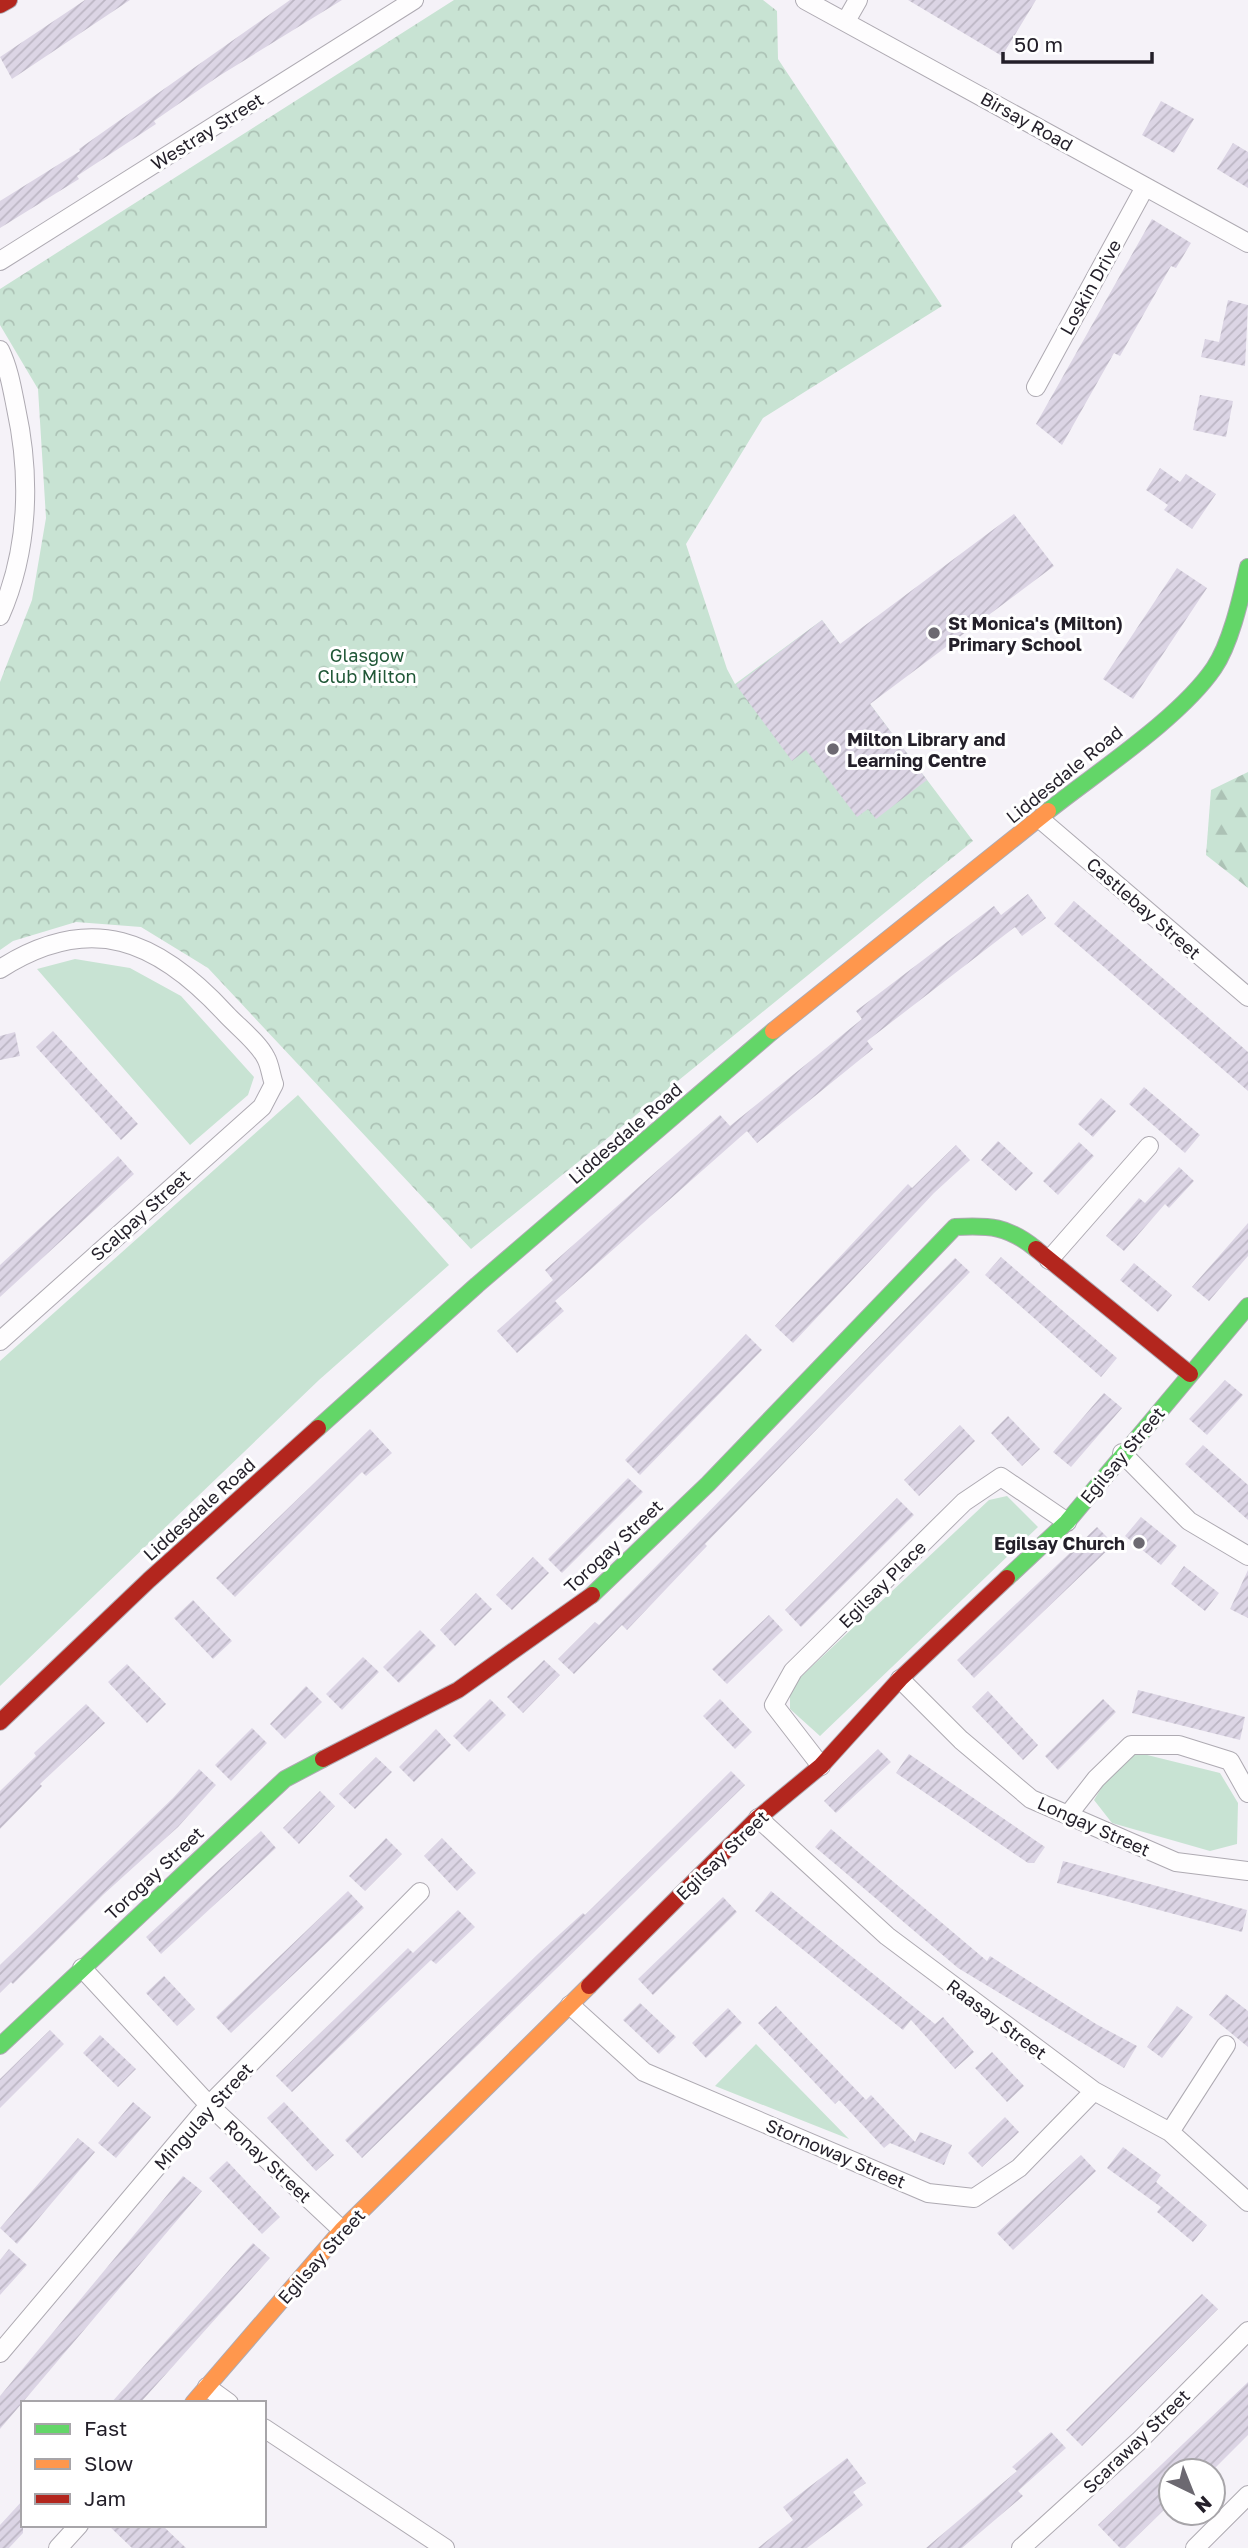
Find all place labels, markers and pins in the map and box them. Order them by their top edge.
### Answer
place label: St Monica's (Milton) Primary School [948,612,1123,655]
marker: St Monica's (Milton) Primary School [926,625,942,641]
place label: Milton Library and Learning Centre [847,728,1006,771]
marker: Milton Library and Learning Centre [825,741,841,757]
place label: Egilsay Church [994,1532,1125,1554]
marker: Egilsay Church [1131,1535,1147,1551]

